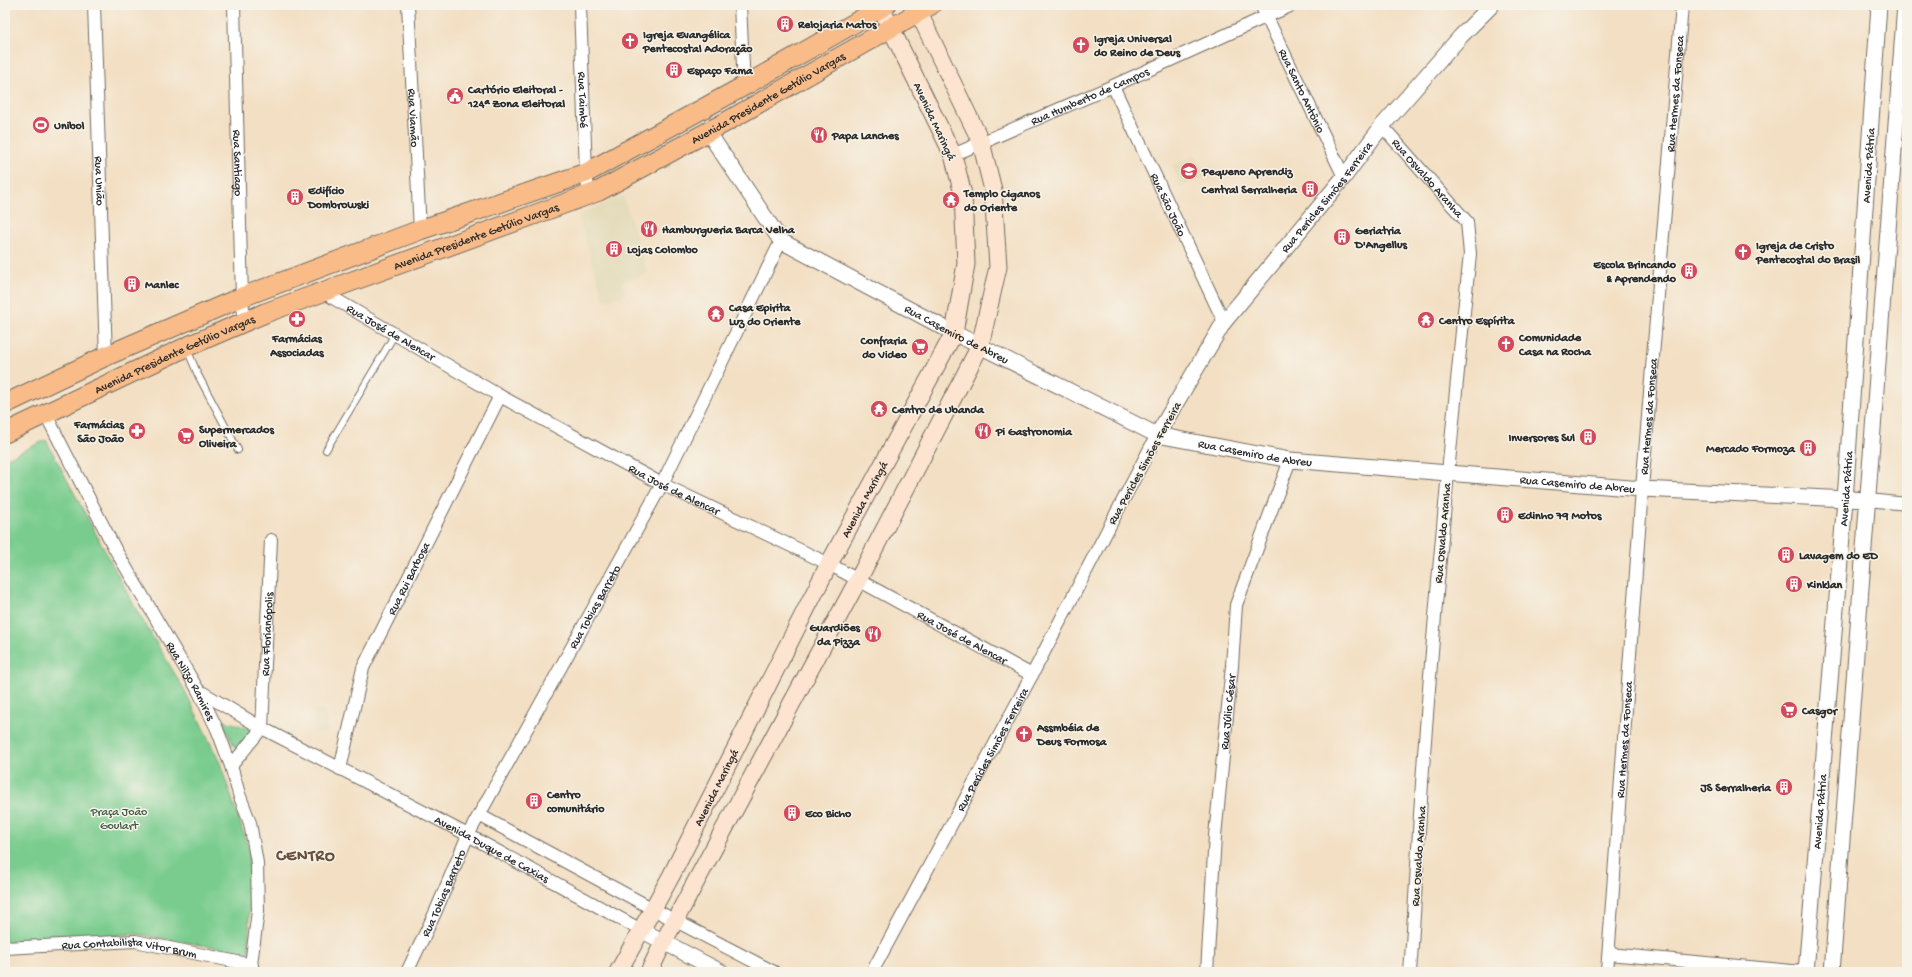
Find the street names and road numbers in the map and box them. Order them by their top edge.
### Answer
street label: Rua Hermes da Fonseca [1665,35,1688,153]
street label: Rua Santo Antônio [1274,47,1327,136]
street label: Avenida Presidente Getúlio Vargas [689,50,849,148]
street label: Rua Humberto de Campos [1029,65,1152,130]
street label: Rua Taimbé [573,72,589,129]
street label: Avenida Maringá [909,81,958,163]
street label: Rua Viamão [403,88,421,148]
street label: Avenida Pátria [1860,127,1880,204]
street label: Rua Santiago [228,129,244,197]
street label: Rua Osvaldo Aranha [1388,137,1465,222]
street label: Rua Pericles Simões Ferreira [1279,140,1377,257]
street label: Rua União [90,156,106,206]
street label: Rua São João [1146,172,1188,239]
street label: Avenida Presidente Getúlio Vargas [392,201,562,274]
street label: Rua José de Alencar [343,302,438,366]
street label: Rua Casemiro de Abreu [901,303,1011,368]
street label: Avenida Presidente Getúlio Vargas [93,313,258,398]
street label: Rua Hermes da Fonseca [1638,358,1662,475]
street label: Rua Pericles Simões Ferreira [1106,400,1186,528]
street label: Rua Casemiro de Abreu [1197,438,1313,471]
street label: Avenida Pátria [1838,450,1857,527]
street label: Avenida Maringá [840,459,892,541]
street label: Rua José de Alencar [625,462,723,520]
street label: Rua Casemiro de Abreu [1519,474,1636,497]
street label: Rua Osvaldo Aranha [1433,482,1455,584]
street label: Rua Rui Barbosa [386,540,434,618]
street label: Rua Tobias Barreto [567,563,625,652]
street label: Rua Florianópolis [259,591,278,676]
street label: Rua José de Alencar [914,609,1010,670]
street label: Rua Nilzo Ramires [162,640,217,724]
street label: Rua Júlio César [1219,672,1240,750]
street label: Rua Hermes da Fonseca [1615,681,1637,798]
street label: Rua Pericles Simões Ferreira [955,686,1033,814]
street label: Avenida Maringá [692,747,743,829]
street label: Avenida Pátria [1811,773,1831,850]
street label: Rua Osvaldo Aranha [1410,805,1431,907]
street label: Avenida Duque de Caxias [431,814,551,887]
street label: Rua Tobias Barreto [420,848,470,940]
street label: Rua Contabilista Vitor Brum [61,936,198,963]

